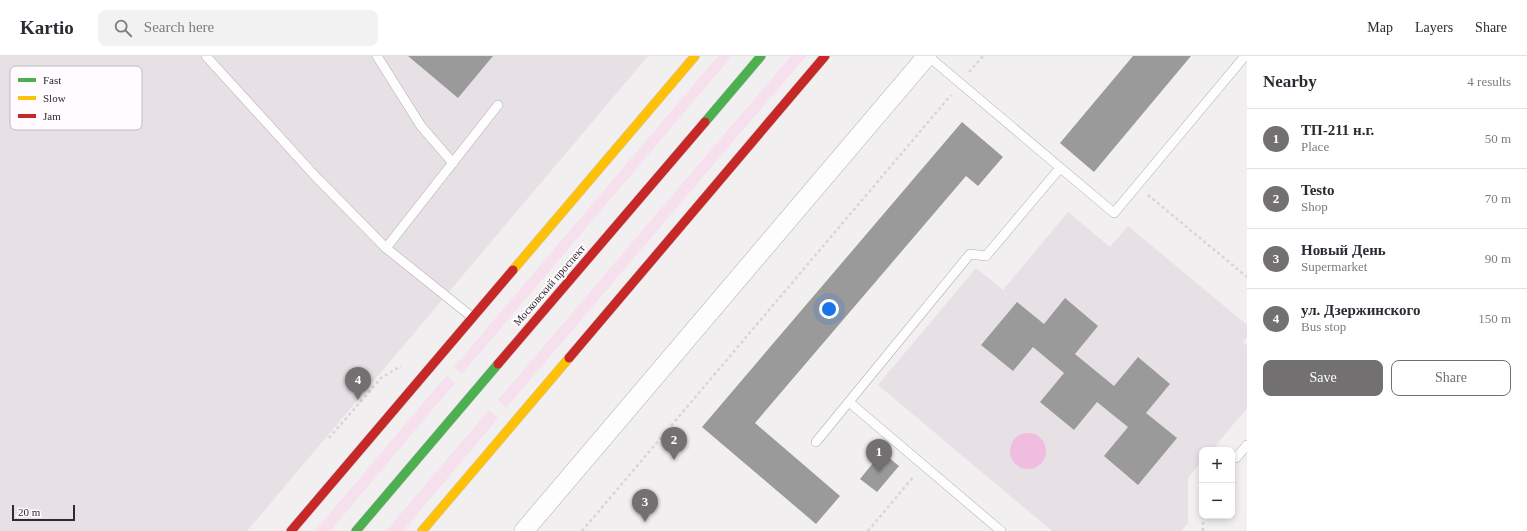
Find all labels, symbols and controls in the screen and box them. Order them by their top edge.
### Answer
search box [98,10,378,46]
text: Kartio [20,17,74,38]
icon: search [112,17,134,39]
text: Search here [144,19,214,35]
text: Map [1367,20,1393,35]
text: Layers [1415,20,1453,35]
text: Share [1475,20,1507,35]
legend [10,66,142,130]
text: Nearby [1263,72,1317,91]
text: Fast [43,74,61,86]
text: 4 results [1467,74,1511,89]
text: Slow [43,92,66,104]
text: Jam [43,110,61,122]
text: ТП-211 н.г. [1301,122,1374,138]
text: 1 [1273,131,1279,146]
text: 50 m [1485,131,1511,146]
text: Place [1301,139,1329,154]
text: Testo [1301,182,1335,198]
text: 2 [1273,191,1279,206]
text: 70 m [1485,191,1511,206]
text: Shop [1301,199,1328,214]
street label: Московский проспект [511,242,587,328]
text: Новый День [1301,242,1386,258]
text: 3 [1273,251,1279,266]
text: 90 m [1485,251,1511,266]
text: Supermarket [1301,259,1367,274]
your location [819,299,839,319]
text: ул. Дзержинского [1301,302,1420,318]
text: 4 [1273,311,1279,326]
text: 150 m [1478,311,1511,326]
text: Bus stop [1301,319,1346,334]
button: Save [1263,360,1383,396]
button: Share [1391,360,1511,396]
pin: 4 [345,367,371,400]
pin: 2 [661,427,687,460]
pin: 1 [866,439,892,472]
map controls [1199,447,1235,519]
button: + [1199,447,1235,483]
button: − [1199,483,1235,519]
pin: 3 [632,489,658,522]
scale bar [12,503,75,522]
text: 20 m [18,506,40,518]

